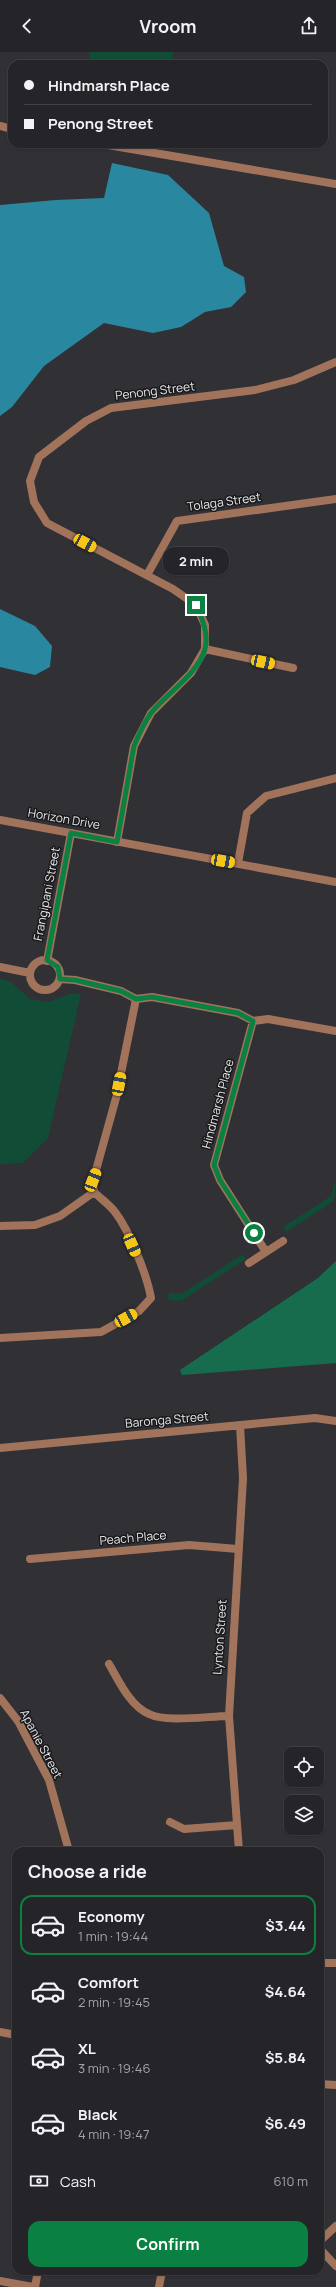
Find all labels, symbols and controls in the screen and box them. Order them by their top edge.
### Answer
text: Vroom [140,14,196,38]
icon: back [16,15,38,37]
icon: share [298,15,320,37]
text: Hindmarsh Place [48,75,170,96]
text: Penong Street [48,113,153,134]
street label: Penong Street [114,377,196,404]
street label: Tolaga Street [186,488,262,515]
car [72,532,98,554]
callout: 2 min [163,547,229,575]
text: 2 min [179,552,213,570]
route end [187,596,205,614]
car [250,654,276,670]
street label: Horizon Drive [27,804,102,833]
street label: Frangipani Street [29,845,64,942]
car [210,853,236,869]
street label: Hindmarsh Place [197,1057,238,1151]
car [111,1071,127,1097]
car [83,1167,103,1193]
route start [245,1224,263,1242]
car [122,1232,142,1258]
car [113,1307,139,1329]
street label: Baronga Street [124,1407,210,1432]
street label: Peach Place [99,1526,167,1549]
street label: Lynton Street [208,1599,231,1675]
street label: Apanie Street [16,1706,67,1781]
map controls [284,1747,324,1835]
button: locate [284,1747,324,1787]
button: layers [284,1795,324,1835]
text: Choose a ride [28,1859,147,1883]
text: Economy [78,1906,145,1927]
icon: car [30,1907,66,1943]
text: $3.44 [265,1915,306,1936]
text: 1 min · 19:44 [78,1927,148,1945]
text: Comfort [78,1972,139,1993]
icon: car [30,1973,66,2009]
text: $4.64 [265,1981,306,2002]
text: 2 min · 19:45 [78,1993,150,2011]
text: XL [78,2038,96,2059]
icon: car [30,2039,66,2075]
text: $5.84 [265,2047,306,2068]
text: 3 min · 19:46 [78,2059,150,2077]
text: Black [78,2104,117,2125]
icon: car [30,2105,66,2141]
text: $6.49 [265,2113,306,2134]
text: 4 min · 19:47 [78,2125,149,2143]
icon: cash [28,2170,50,2192]
text: Cash [60,2171,96,2192]
text: 610 m [274,2172,308,2190]
button: Confirm [28,2221,308,2267]

